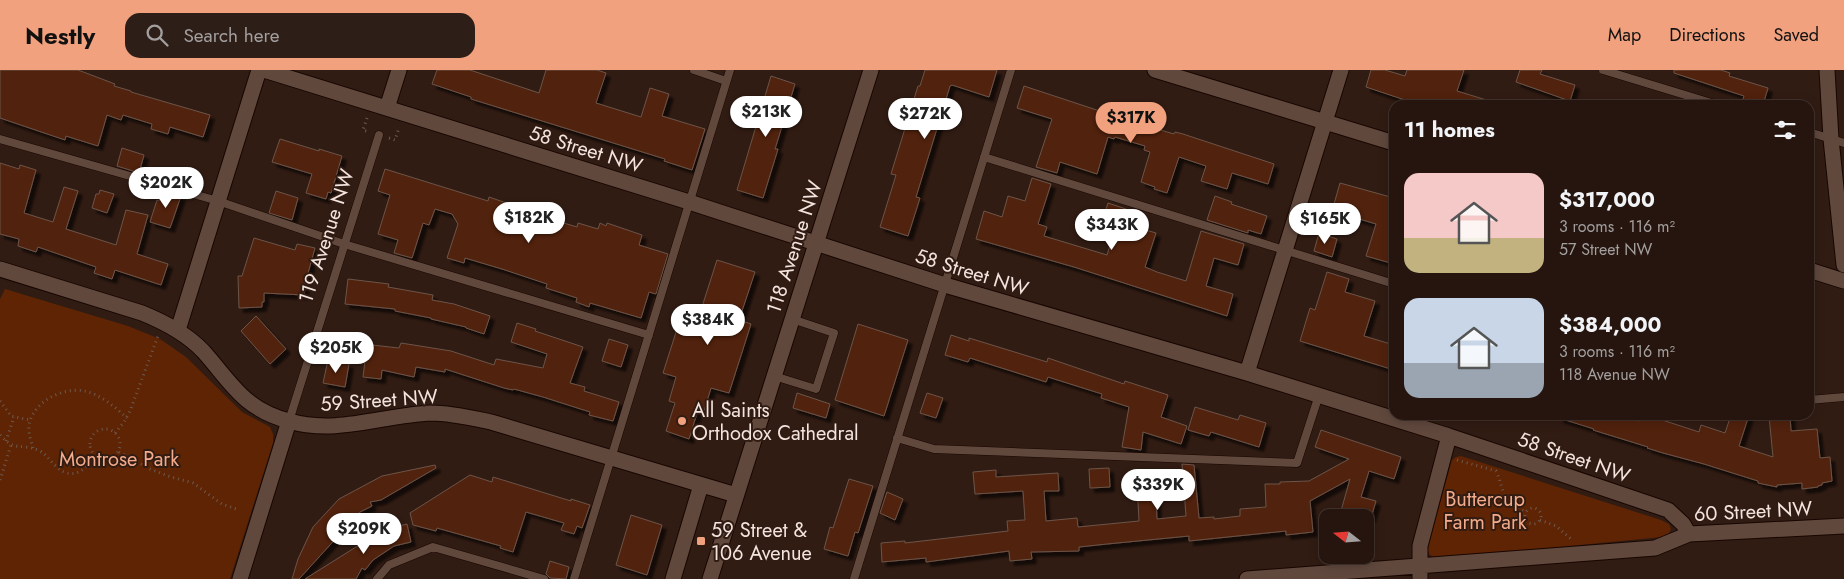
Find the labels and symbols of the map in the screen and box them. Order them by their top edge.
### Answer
pin: $213K [731,96,801,138]
pin: $272K [890,98,960,140]
pin: $317K [1096,102,1166,144]
street label: 58 Street NW [526,118,646,181]
street label: 119 Avenue NW [291,165,362,307]
pin: $202K [131,166,201,209]
street label: 118 Avenue NW [759,177,830,318]
pin: $182K [494,202,564,244]
pin: $165K [1290,202,1360,245]
pin: $343K [1077,208,1147,251]
street label: 58 Street NW [912,241,1032,304]
pin: $384K [673,304,743,346]
pin: $205K [301,332,371,374]
street label: 59 Street NW [319,382,439,419]
place label: All Saints Orthodox Cathedral [692,396,859,448]
marker: All Saints Orthodox Cathedral [676,415,688,427]
street label: 58 Street NW [1514,425,1634,490]
park label: Montrose Park [59,445,179,474]
pin: $339K [1123,468,1193,511]
park label: Buttercup Farm Park [1443,485,1527,537]
street label: 60 Street NW [1693,494,1813,529]
north arrow [1319,509,1374,564]
pin: $209K [329,512,399,555]
place label: 59 Street & 106 Avenue [711,516,812,568]
marker: 59 Street & 106 Avenue [695,535,707,547]

